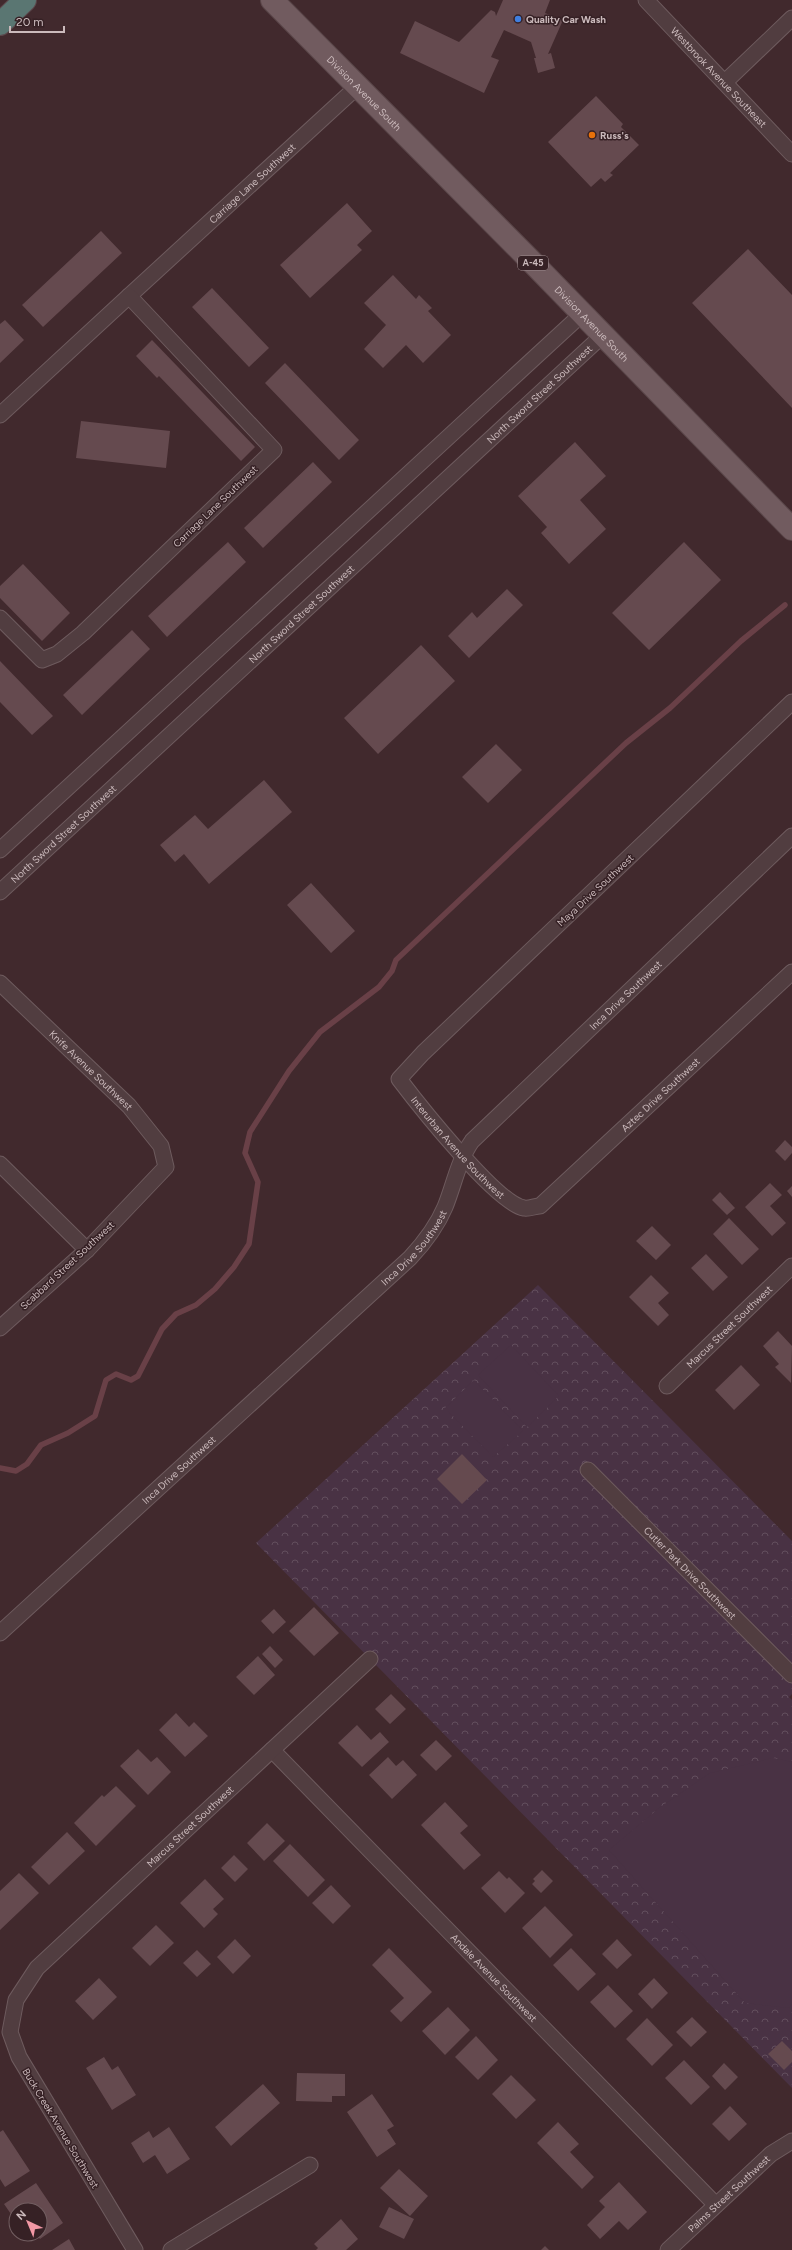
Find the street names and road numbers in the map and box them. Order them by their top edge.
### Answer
street label: Westbrook Avenue Southeast [668,24,769,130]
street label: Division Avenue South [324,53,404,134]
street label: Carriage Lane Southwest [206,140,299,226]
road number: A-45 [518,256,548,270]
street label: Division Avenue South [552,283,632,365]
street label: North Sword Street Southwest [484,342,595,446]
street label: Carriage Lane Southwest [170,462,260,550]
street label: North Sword Street Southwest [246,562,357,666]
street label: North Sword Street Southwest [8,782,119,886]
street label: Maya Drive Southwest [554,851,637,929]
street label: Inca Drive Southwest [587,958,665,1033]
street label: Knife Avenue Southwest [46,1027,136,1113]
street label: Aztec Drive Southwest [618,1055,703,1135]
street label: Interurban Avenue Southwest [408,1094,508,1202]
street label: Inca Drive Southwest [378,1208,450,1288]
street label: Scabbard Street Southwest [18,1218,117,1312]
street label: Marcus Street Southwest [684,1282,775,1371]
street label: Inca Drive Southwest [139,1433,219,1507]
street label: Cutler Park Drive Southwest [641,1524,739,1622]
street label: Marcus Street Southwest [144,1783,237,1870]
street label: Andale Avenue Southwest [448,1931,540,2025]
street label: Buck Creek Avenue Southwest [19,2066,102,2191]
street label: Palms Street Southwest [685,2152,773,2235]

